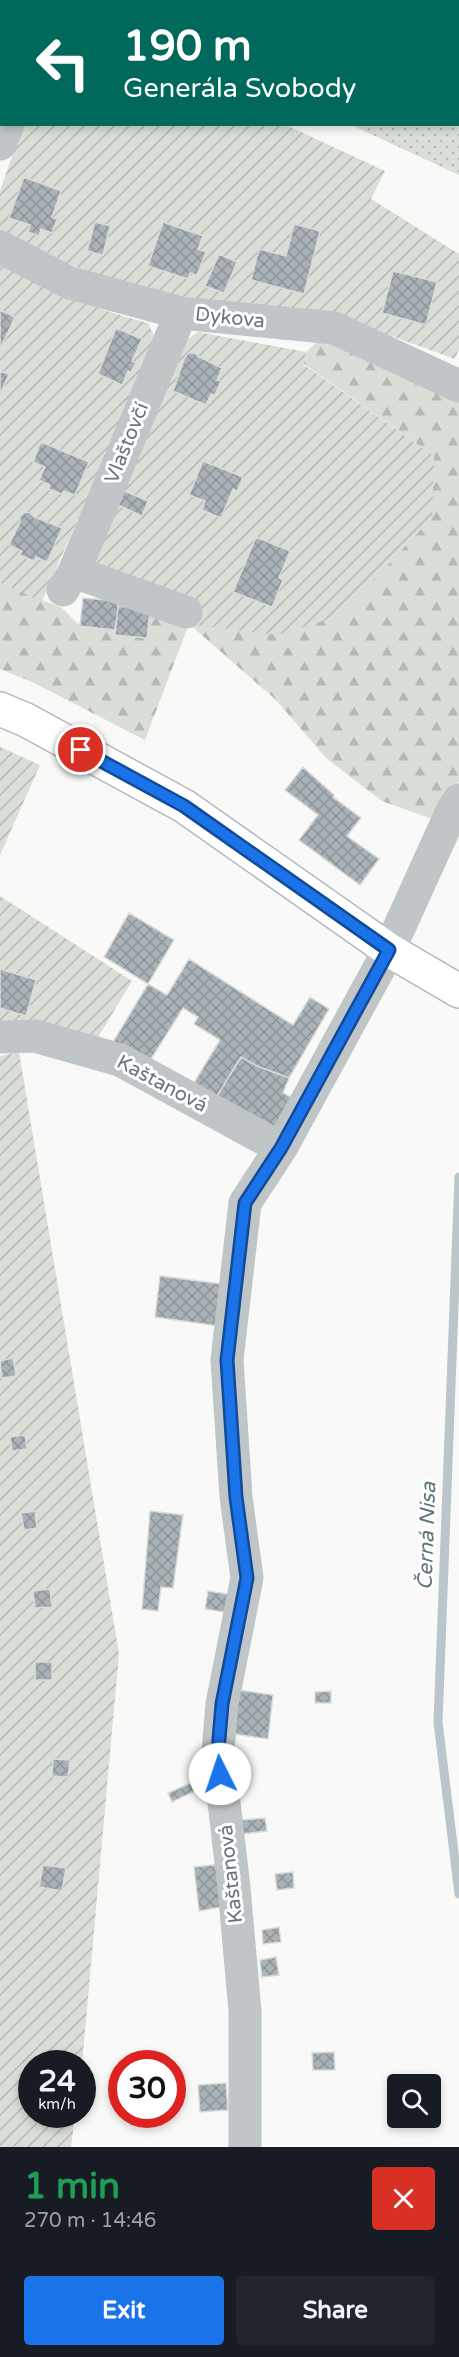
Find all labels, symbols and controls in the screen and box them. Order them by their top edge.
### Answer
text: 190 m [123,21,252,72]
icon: left [24,24,102,102]
text: Generála Svobody [123,72,356,105]
street label: Dykova [194,302,266,334]
street label: Vlaštovčí [100,399,154,487]
pin [55,724,106,775]
icon: arrive [64,733,97,766]
street label: Kaštanová [113,1050,211,1118]
water label: Černá Nisa [413,1480,441,1590]
position arrow [188,1742,252,1806]
street label: Kaštanová [214,1824,248,1924]
speed limit sign: 30 [108,2050,186,2128]
text: 24 [38,2063,76,2100]
map controls [387,2074,441,2128]
button: search [387,2074,441,2128]
text: km/h [38,2095,76,2113]
text: 1 min [24,2165,120,2208]
button: close [372,2167,435,2230]
text: 270 m · 14:46 [24,2209,156,2233]
button: Exit [24,2276,224,2345]
button: Share [236,2276,435,2345]

